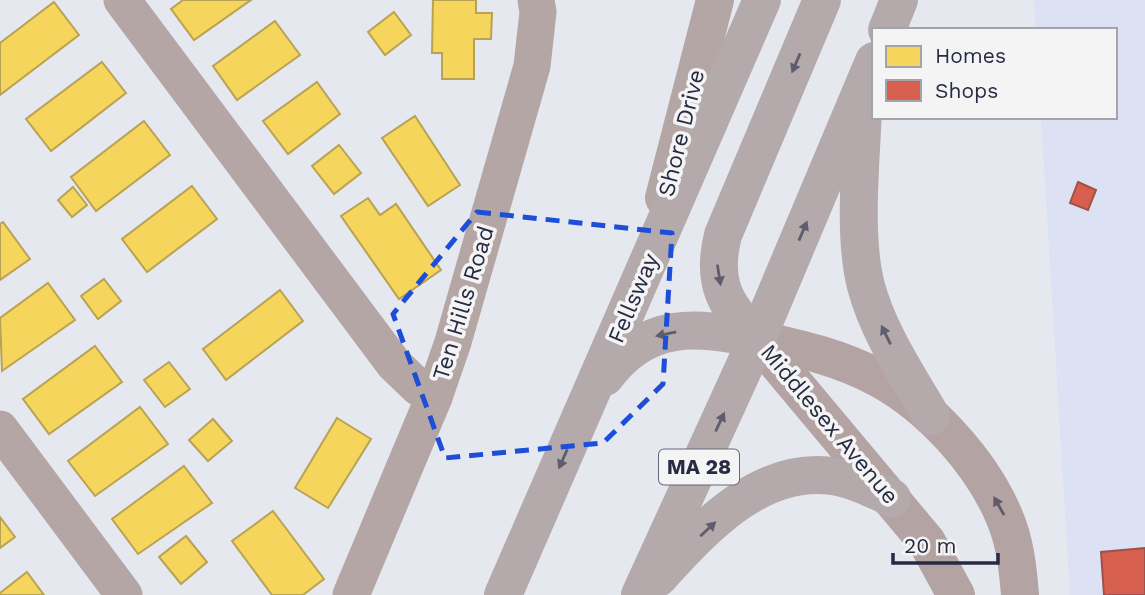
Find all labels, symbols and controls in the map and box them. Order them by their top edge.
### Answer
legend [872,28,1117,119]
text: Homes [935,43,1006,68]
one-way arrow [790,53,802,73]
street label: Shore Drive [653,67,710,200]
text: Shops [935,78,998,103]
one-way arrow [797,221,809,241]
street label: Ten Hills Road [427,223,500,384]
street label: Fellsway [603,249,664,347]
one-way arrow [714,264,725,286]
one-way arrow [881,325,892,345]
one-way arrow [655,328,677,339]
street label: Middlesex Avenue [755,339,904,510]
one-way arrow [714,411,725,432]
one-way arrow [557,449,569,469]
road number: MA 28 [659,449,739,484]
one-way arrow [993,496,1005,515]
one-way arrow [699,521,716,537]
scale bar [893,522,998,566]
text: 20 m [904,533,956,558]

